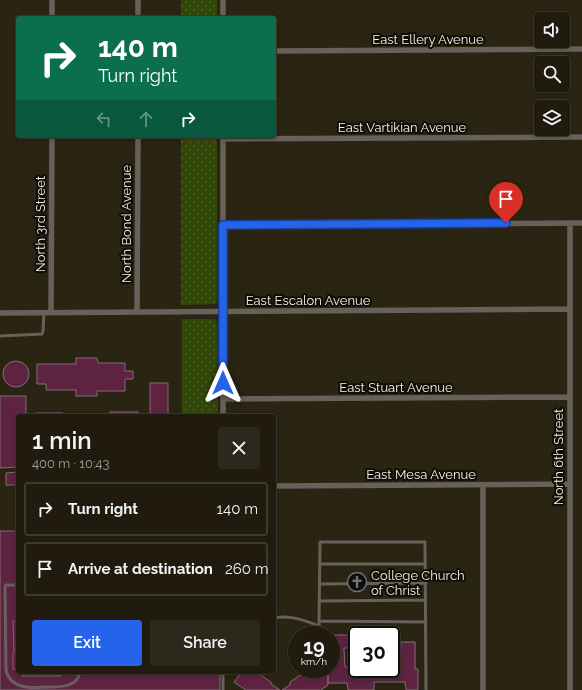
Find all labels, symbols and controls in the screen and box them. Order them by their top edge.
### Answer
map controls [534,12,570,136]
button: sound [534,12,570,48]
text: 140 m [98,31,178,64]
icon: right [32,32,84,84]
street label: East Ellery Avenue [372,32,484,47]
button: search [534,56,570,92]
text: Turn right [98,65,177,86]
button: layers [534,100,570,136]
icon: left [93,108,115,130]
icon: ahead [135,108,157,130]
icon: right [177,108,199,130]
street label: East Vartikian Avenue [338,120,467,135]
street label: North Bond Avenue [119,165,134,283]
street label: North 3rd Street [33,175,48,272]
pin [489,182,523,223]
icon: arrive [495,188,517,210]
street label: East Escalon Avenue [246,293,371,308]
position arrow [202,362,244,404]
street label: East Stuart Avenue [339,380,453,395]
street label: North 6th Street [551,408,566,505]
text: 1 min [32,426,92,455]
button: close [218,427,260,469]
text: 400 m · 10:43 [32,456,109,471]
street label: East Mesa Avenue [366,467,476,482]
icon: right [34,498,56,520]
text: Turn right [68,500,138,518]
text: 140 m [217,500,258,518]
icon: arrive [34,558,56,580]
text: Arrive at destination [68,560,213,578]
text: 260 m [225,560,269,578]
place label: College Church of Christ [371,568,465,598]
church icon: College Church of Christ [346,571,368,593]
button: Exit [32,620,142,666]
button: Share [150,620,260,666]
speed limit sign: 30 [348,626,400,678]
text: 19 [303,635,325,659]
text: km/h [301,656,327,667]

